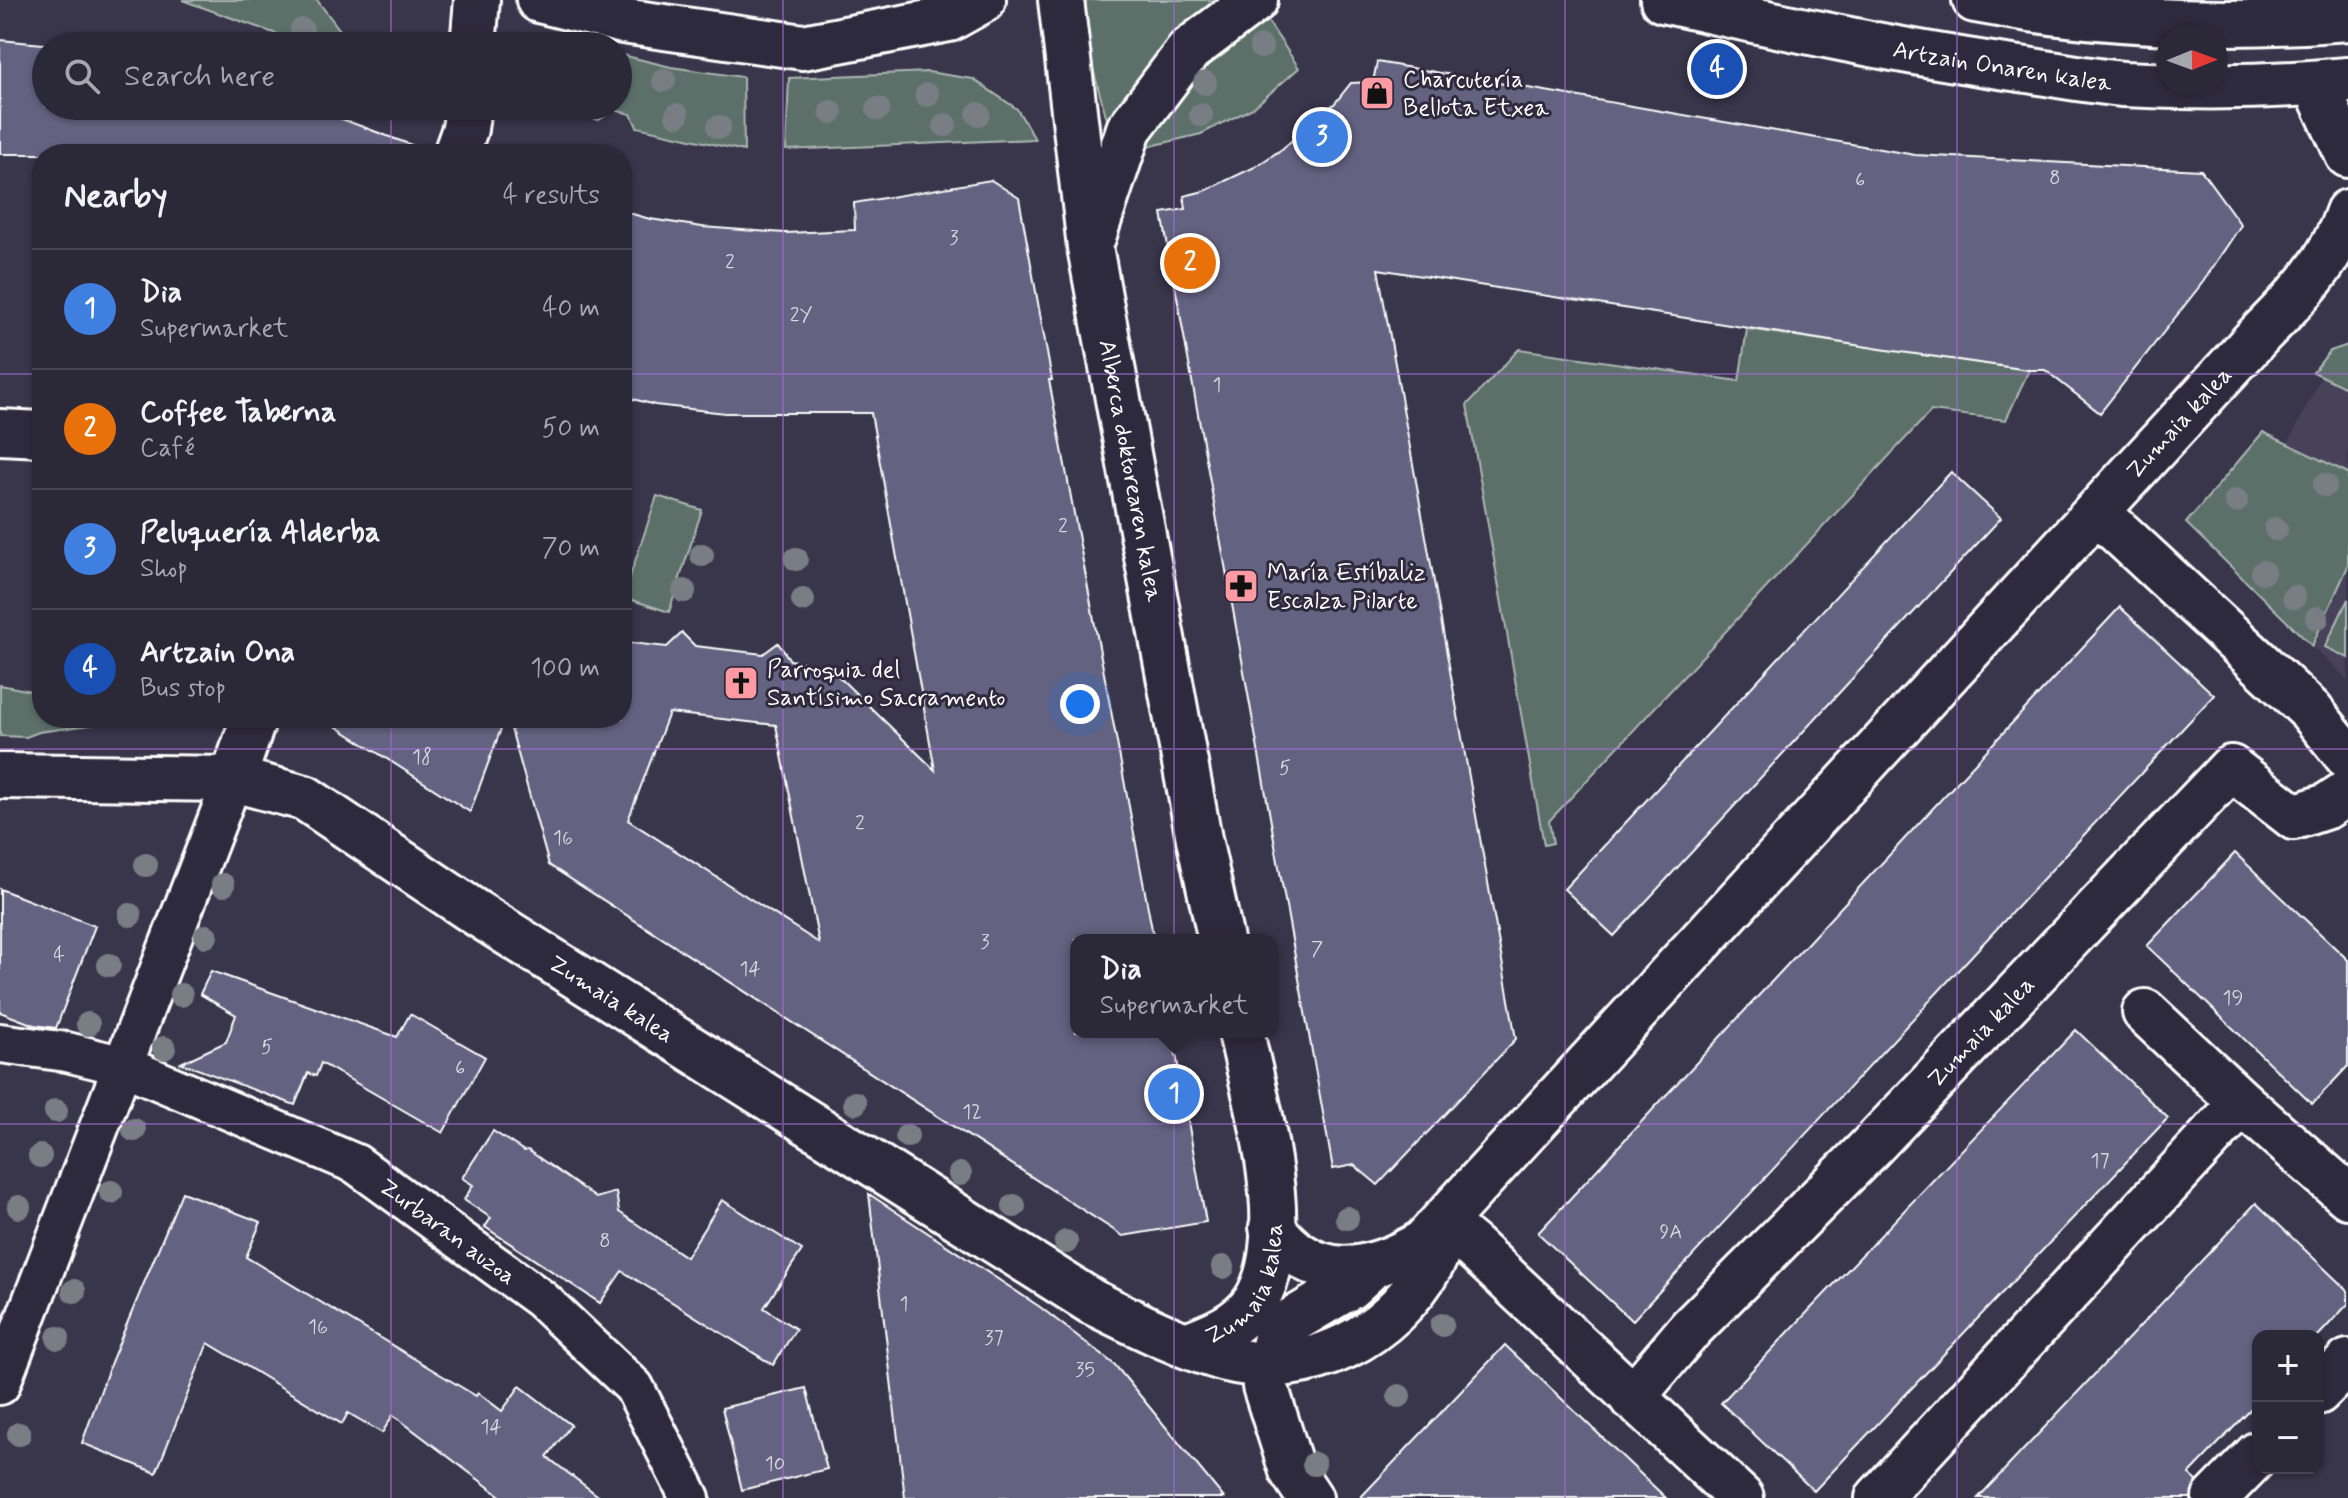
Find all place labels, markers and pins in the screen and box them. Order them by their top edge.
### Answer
pin: 4 [1691,39,1743,99]
place label: Charcutería Bellota Etxea [1403,65,1549,124]
shop icon: Charcutería Bellota Etxea [1358,74,1396,112]
pin: 3 [1296,107,1348,167]
pin: 2 [1164,233,1216,293]
place label: María Estíbaliz Escalza Pilarte [1267,558,1426,617]
pharmacy icon: María Estíbaliz Escalza Pilarte [1222,567,1260,605]
place label: Parroquia del Santísimo Sacramento [767,655,1006,714]
church icon: Parroquia del Santísimo Sacramento [722,664,760,702]
pin: 1 [1148,1064,1200,1124]

